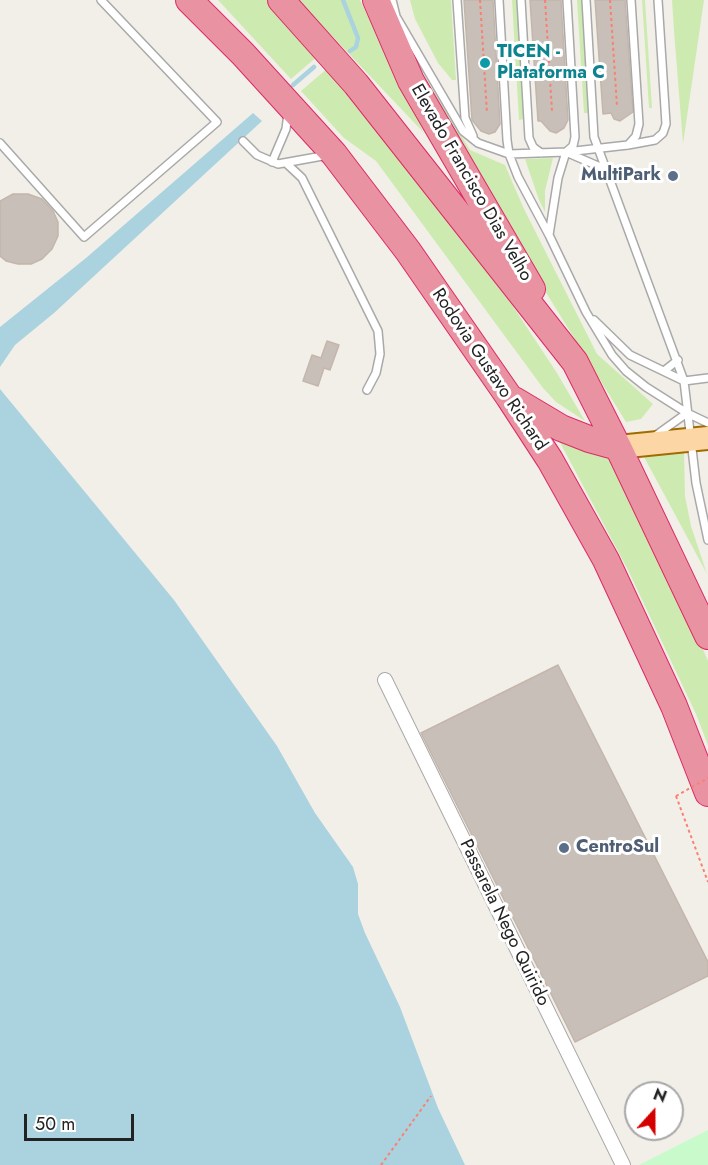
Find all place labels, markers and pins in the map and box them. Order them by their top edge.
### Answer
place label: TICEN - Plataforma C [497,42,605,84]
marker: TICEN - Plataforma C [478,56,492,70]
place label: MultiPark [581,165,661,187]
marker: MultiPark [666,169,680,183]
place label: CentroSul [576,837,659,859]
marker: CentroSul [557,841,571,855]

